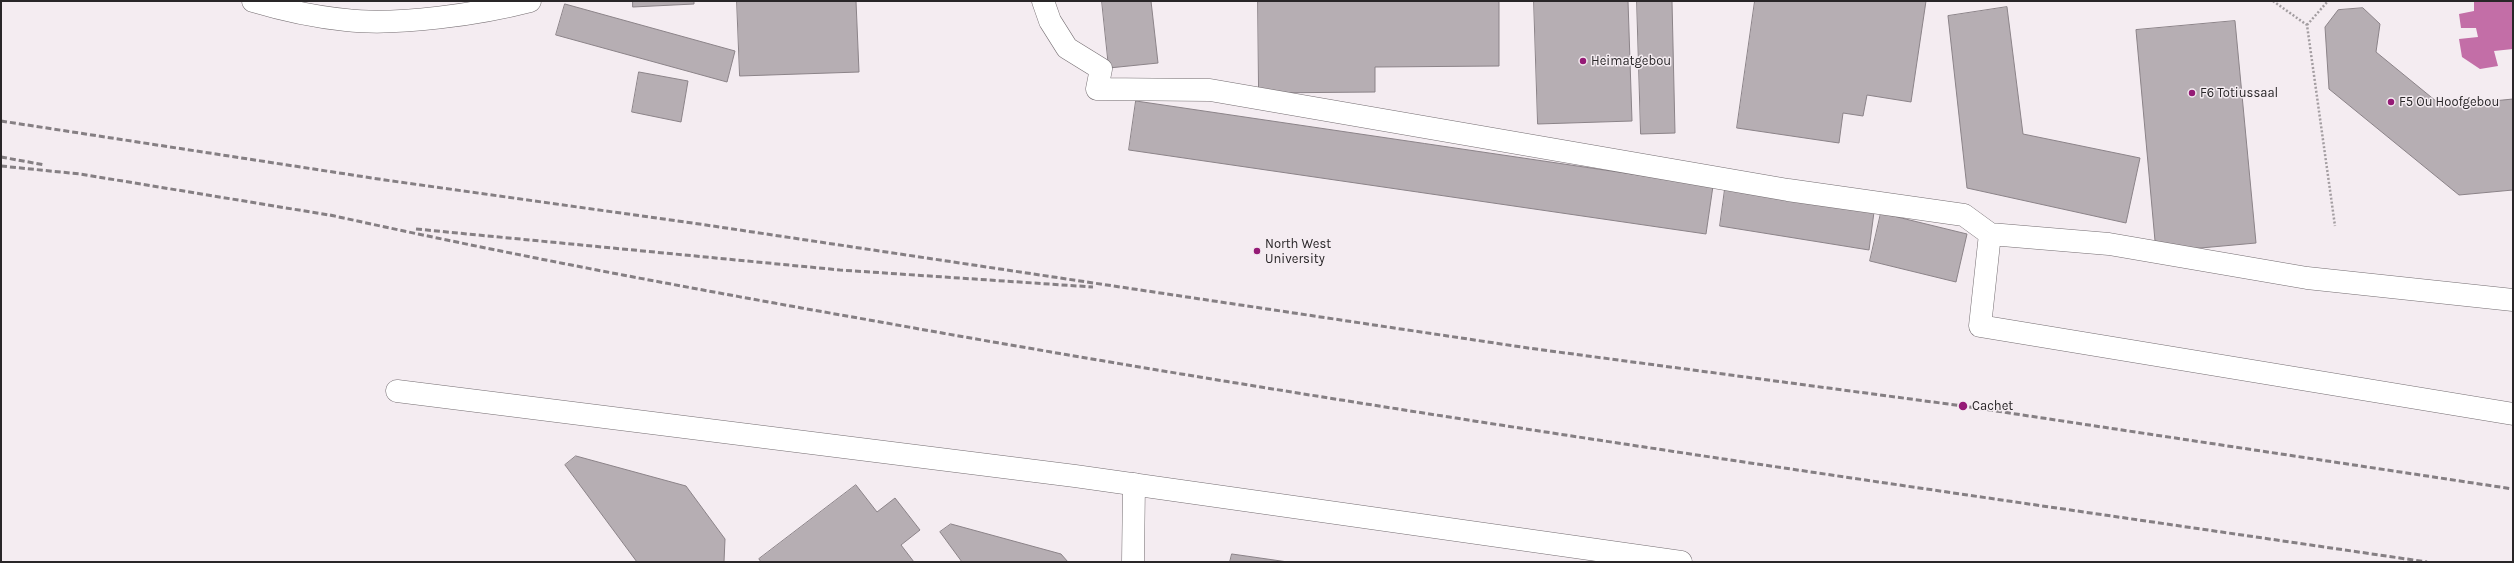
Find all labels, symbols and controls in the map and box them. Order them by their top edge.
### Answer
place label: Heimatgebou [1591,53,1671,69]
marker: Heimatgebou [1578,56,1588,66]
place label: F6 Totiussaal [2200,85,2278,101]
marker: F6 Totiussaal [2187,88,2197,98]
place label: F5 Ou Hoofgebou [2399,94,2499,110]
marker: F5 Ou Hoofgebou [2386,97,2396,107]
place label: North West University [1265,236,1331,267]
marker: North West University [1252,246,1262,256]
place label: Cachet [1972,398,2013,414]
marker: Cachet [1957,400,1969,412]

